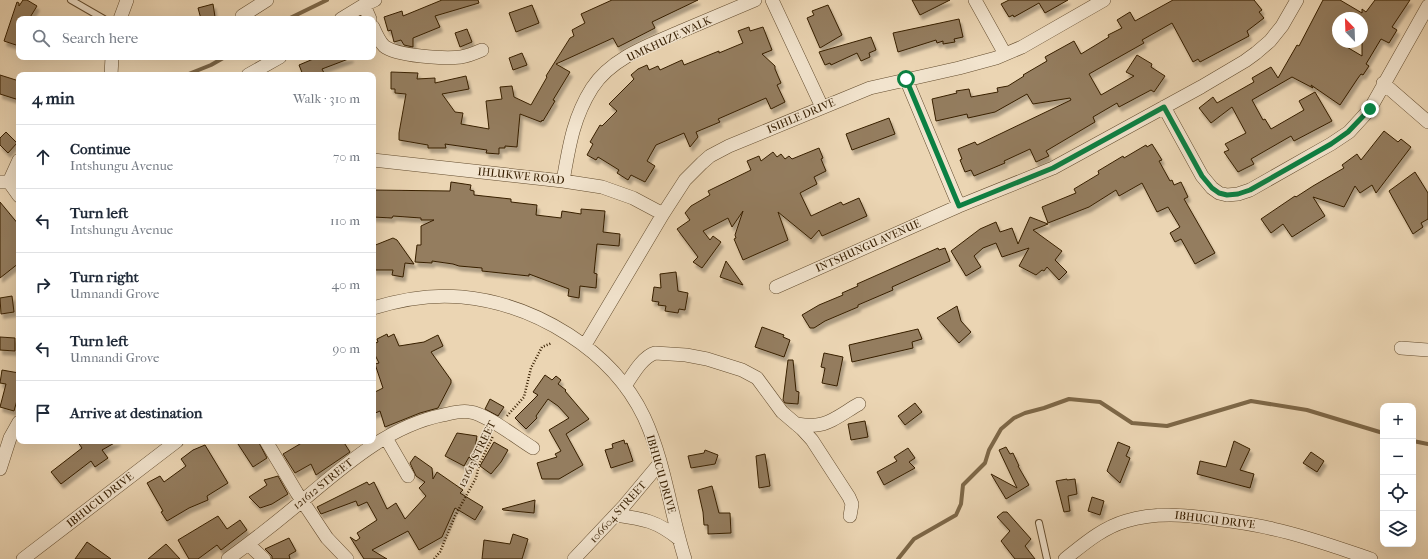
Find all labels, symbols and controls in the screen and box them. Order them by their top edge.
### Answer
north arrow [1332,12,1368,48]
street label: UMKHUZE WALK [624,13,714,64]
search box [16,16,376,60]
icon: search [30,27,52,49]
text: Search here [62,29,138,47]
route start [897,70,915,88]
text: 4 min [32,88,75,108]
text: Walk · 310 m [293,91,360,106]
street label: ISIHLE DRIVE [765,96,837,136]
route end [1361,100,1379,118]
text: Continue [70,140,130,158]
icon: ahead [32,146,54,168]
text: 70 m [333,149,360,164]
text: Intshungu Avenue [70,158,173,173]
street label: IHLUKWE ROAD [477,165,565,187]
text: Turn left [70,204,128,222]
icon: left [32,210,54,232]
text: 110 m [330,213,360,228]
street label: INTSHUNGU AVENUE [813,217,923,275]
text: Intshungu Avenue [70,222,173,237]
text: Turn right [70,268,139,286]
icon: right [32,274,54,296]
text: 40 m [332,277,360,292]
text: Umnandi Grove [70,286,159,301]
text: Turn left [70,332,128,350]
icon: left [32,338,54,360]
text: 90 m [332,341,360,356]
text: Umnandi Grove [70,350,159,365]
icon: arrive [32,402,54,424]
map controls [1380,403,1416,547]
button: + [1380,403,1416,439]
text: Arrive at destination [70,404,202,422]
street label: 121613 STREET [455,418,499,489]
street label: IBHUCU DRIVE [644,433,679,515]
button: − [1380,439,1416,475]
street label: 121612 STREET [290,456,356,512]
street label: IBHUCU DRIVE [64,470,136,530]
button: locate [1380,475,1416,511]
street label: 106604 STREET [587,478,649,546]
street label: IBHUCU DRIVE [1174,509,1256,531]
button: layers [1380,511,1416,547]

